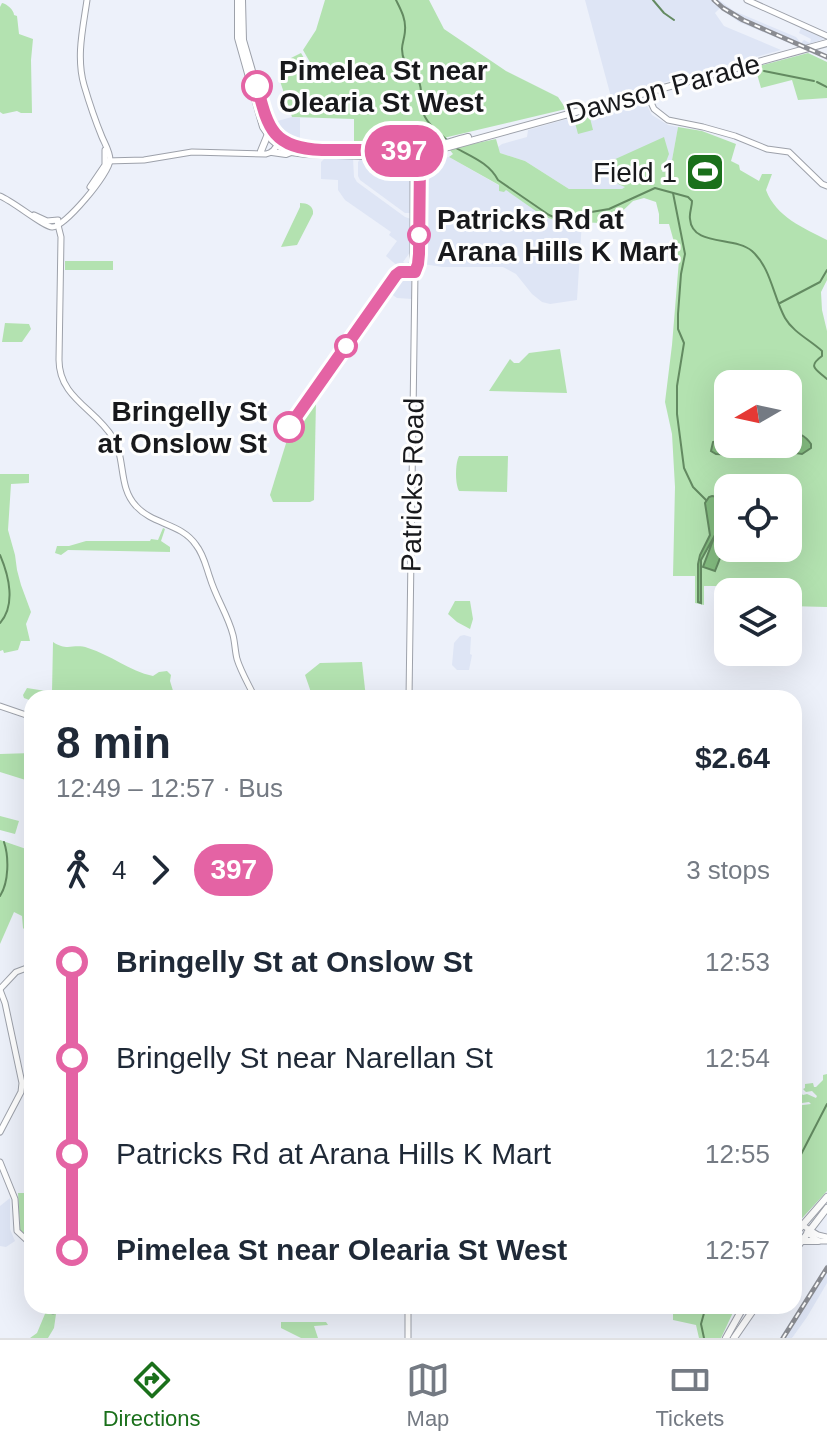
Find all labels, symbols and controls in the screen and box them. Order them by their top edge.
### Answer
street label: Dawson Parade [563,48,763,129]
place label: Pimelea St near Olearia St West [279,55,488,118]
marker: Pimelea St near Olearia St West [242,71,272,101]
line badge: 397 [358,125,450,177]
text: 397 [381,135,427,166]
sports icon: Field 1 [684,151,726,193]
place label: Field 1 [593,157,677,188]
place label: Patricks Rd at Arana Hills K Mart [437,204,678,267]
marker: Patricks Rd at Arana Hills K Mart [408,224,430,246]
unlabelled marker [335,335,357,357]
north arrow [714,370,802,458]
map controls [714,370,802,666]
place label: Bringelly St at Onslow St [97,396,267,459]
street label: Patricks Road [395,398,430,572]
marker: Bringelly St at Onslow St [274,412,304,442]
button: locate [714,474,802,562]
button: layers [714,578,802,666]
text: 8 min [56,718,171,767]
text: $2.64 [695,741,770,774]
text: 12:49 – 12:57 · Bus [56,773,283,803]
icon: walk [56,848,100,892]
icon: forward [138,848,182,892]
text: 397 [210,854,257,885]
text: 4 [112,855,126,885]
text: 3 stops [686,855,770,885]
text: Bringelly St at Onslow St [116,945,473,978]
text: 12:53 [705,947,770,977]
text: Bringelly St near Narellan St [116,1041,493,1074]
text: 12:54 [705,1043,770,1073]
text: Patricks Rd at Arana Hills K Mart [116,1137,551,1170]
text: 12:55 [705,1139,770,1169]
text: Pimelea St near Olearia St West [116,1233,567,1266]
text: 12:57 [705,1235,770,1265]
tab: Directions [103,1358,201,1432]
tab: Map [406,1358,450,1432]
tab: Tickets [655,1358,724,1432]

